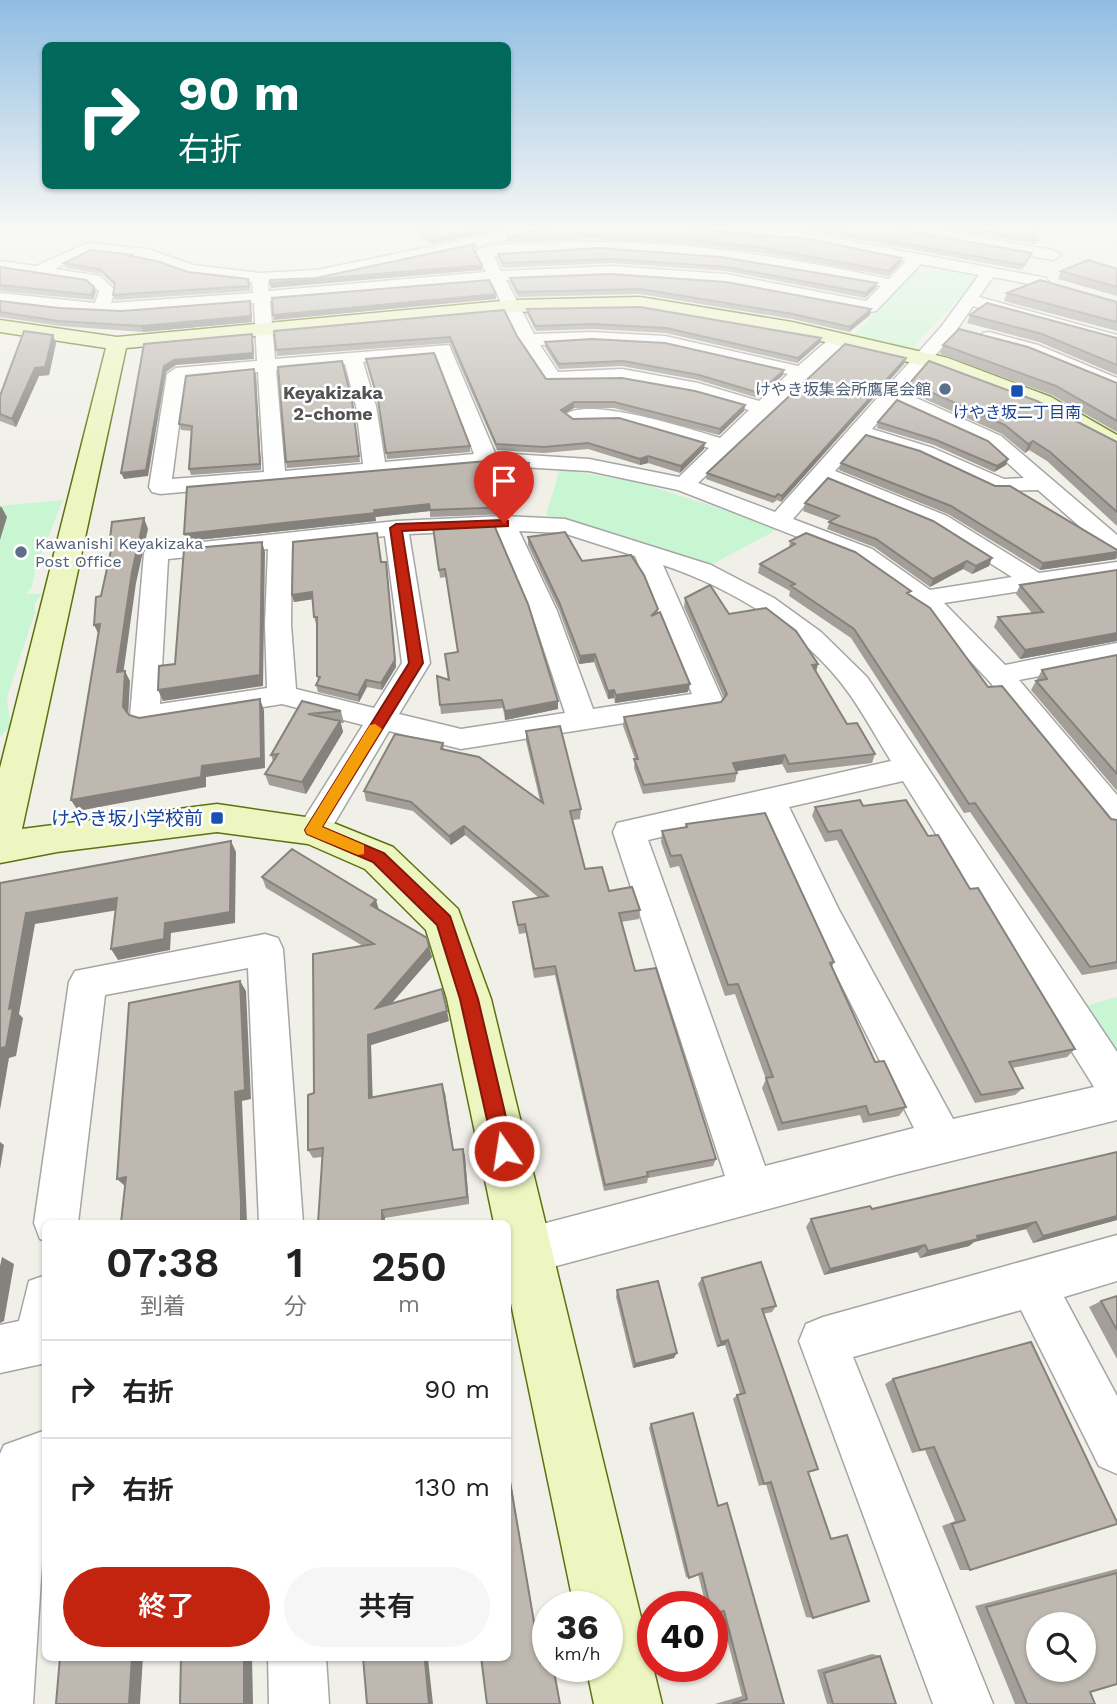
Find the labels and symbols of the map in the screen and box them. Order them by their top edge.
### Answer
place label: けやき坂集会所鷹尾会館 [755,380,931,399]
marker: けやき坂集会所鷹尾会館 [937,381,953,397]
district label: Keyakizaka 2-chome [283,382,384,424]
marker: けやき坂二丁目南 [1009,383,1025,399]
place label: けやき坂二丁目南 [953,403,1081,422]
pin [474,451,534,523]
place label: Kawanishi Keyakizaka Post Office [35,534,203,571]
marker: Kawanishi Keyakizaka Post Office [13,544,29,560]
place label: けやき坂小学校前 [51,807,203,830]
marker: けやき坂小学校前 [209,810,225,826]
position arrow [467,1114,541,1188]
speed limit sign: 40 [637,1591,728,1682]

